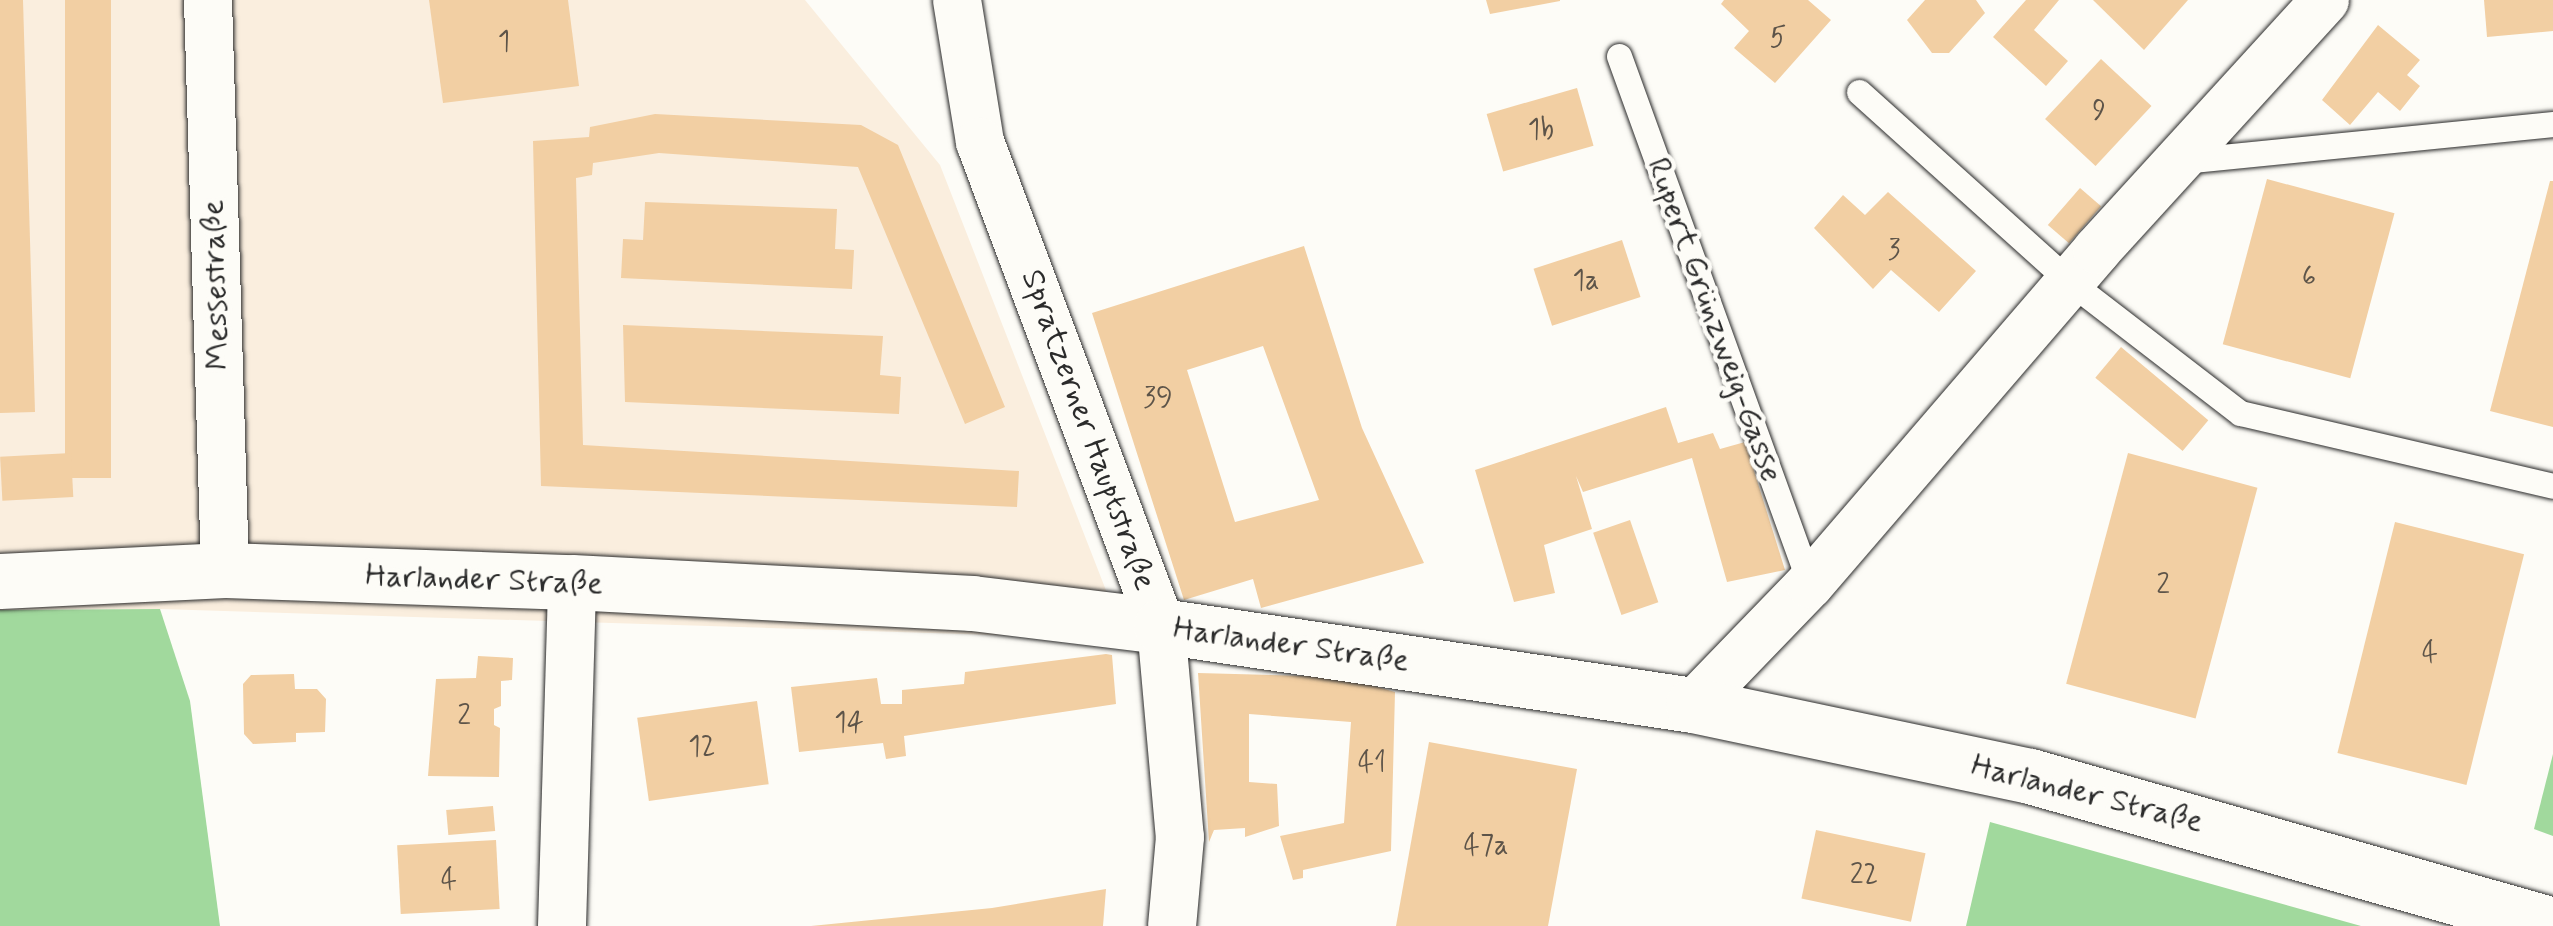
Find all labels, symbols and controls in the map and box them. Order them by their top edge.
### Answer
house number: 5 [1770,22,1786,56]
house number: 1 [498,26,510,60]
house number: 9 [2092,95,2106,129]
house number: 1b [1528,114,1554,148]
street label: Rupert Grünzweig-Gasse [1638,154,1790,486]
street label: Messestraße [194,199,238,371]
house number: 3 [1888,234,1900,268]
house number: 6 [2302,261,2316,295]
street label: Spratzerner Hauptstraße [1011,263,1165,597]
house number: 1a [1573,265,1599,299]
house number: 39 [1143,382,1173,416]
street label: Harlander Straße [365,557,603,603]
house number: 2 [2156,569,2170,603]
street label: Harlander Straße [1171,609,1411,681]
house number: 4 [2422,637,2438,671]
house number: 2 [457,700,471,734]
house number: 14 [834,707,864,741]
house number: 12 [688,731,716,765]
house number: 41 [1358,747,1386,781]
street label: Harlander Straße [1967,747,2207,841]
house number: 47a [1464,830,1508,864]
house number: 22 [1850,859,1878,893]
house number: 4 [441,864,457,898]

